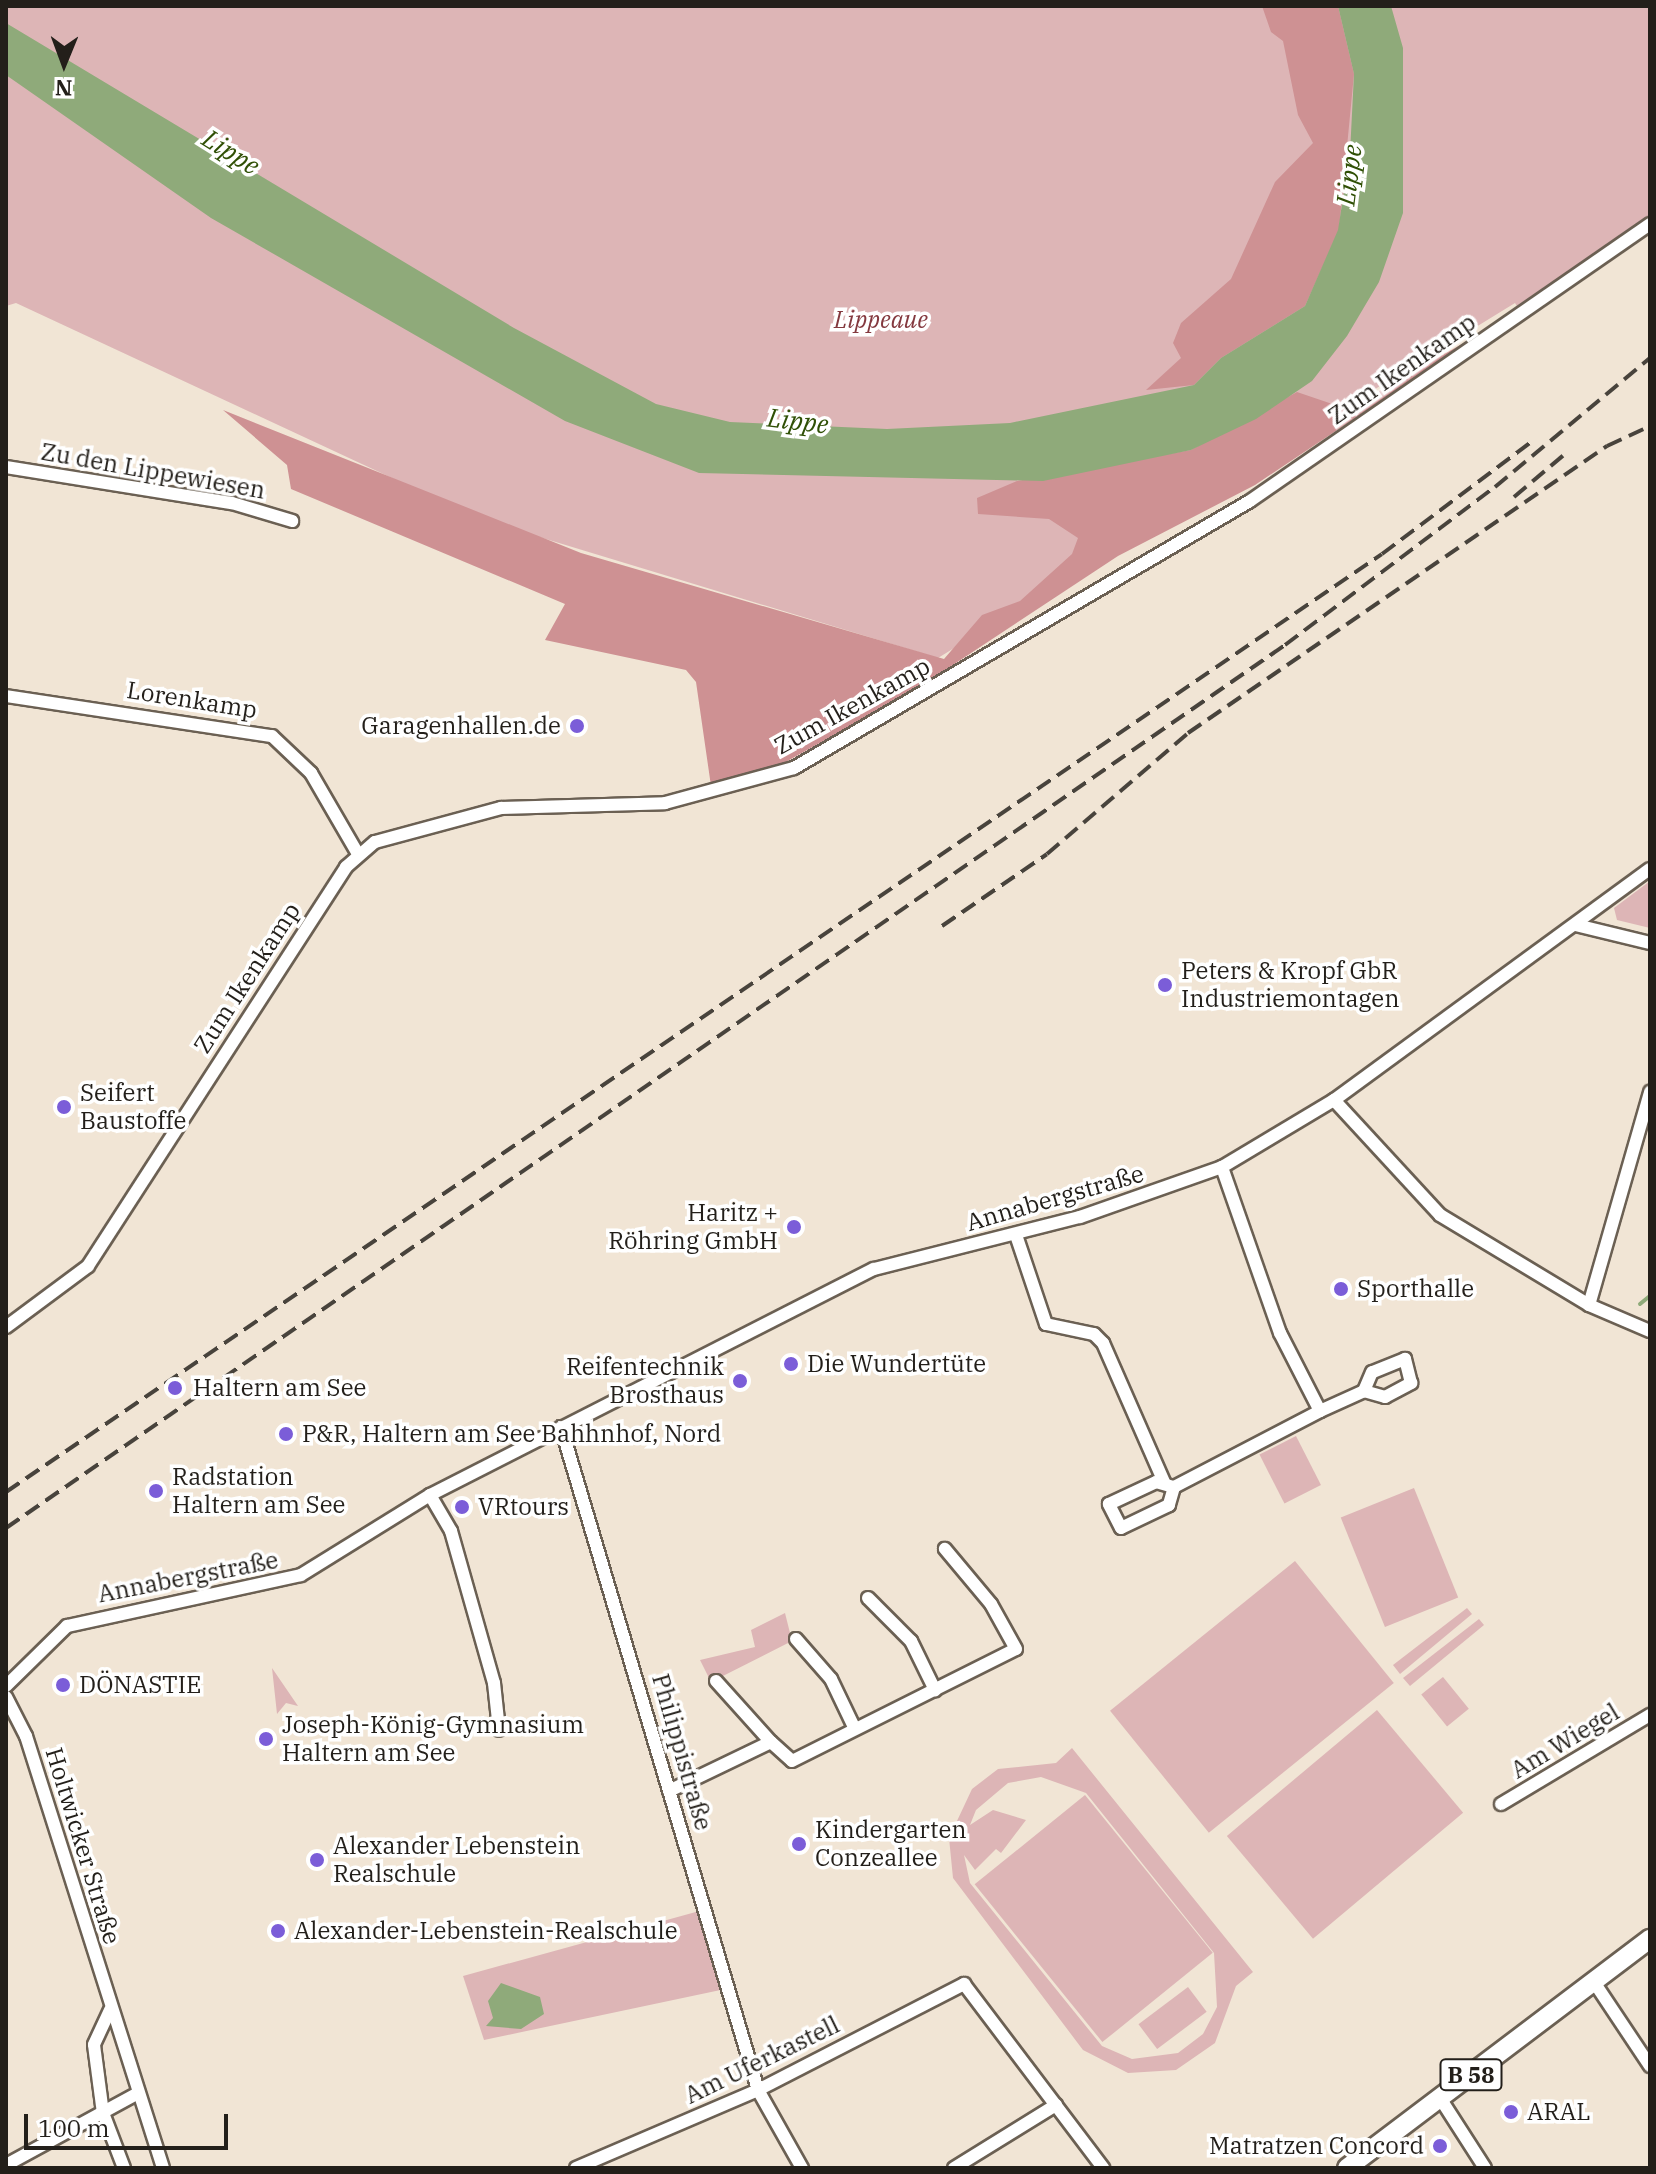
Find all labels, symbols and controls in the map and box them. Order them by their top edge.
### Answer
north arrow [24,24,104,104]
text: N [55,74,73,103]
water label: Lippe [197,123,265,181]
water label: Lippe [1330,143,1368,207]
park label: Lippeaue [834,306,928,334]
street label: Zum Ikenkamp [1323,307,1481,431]
water label: Lippe [766,402,830,440]
street label: Zu den Lippewiesen [39,437,267,505]
street label: Zum Ikenkamp [769,651,935,761]
street label: Lorenkamp [125,676,259,724]
place label: Garagenhallen.de [361,712,561,740]
marker: Garagenhallen.de [568,717,586,735]
street label: Zum Ikenkamp [188,897,306,1059]
place label: Peters & Kropf GbR Industriemontagen [1181,957,1399,1013]
marker: Peters & Kropf GbR Industriemontagen [1156,976,1174,994]
place label: Seifert Baustoffe [80,1079,186,1135]
marker: Seifert Baustoffe [55,1098,73,1116]
street label: Annabergstraße [963,1159,1147,1237]
place label: Haritz + Röhring GmbH [608,1199,778,1255]
marker: Haritz + Röhring GmbH [785,1218,803,1236]
place label: Sporthalle [1357,1275,1474,1303]
marker: Sporthalle [1332,1280,1350,1298]
place label: Die Wundertüte [807,1350,986,1378]
place label: Reifentechnik Brosthaus [566,1353,724,1409]
marker: Die Wundertüte [782,1355,800,1373]
marker: Reifentechnik Brosthaus [731,1372,749,1390]
place label: Haltern am See [193,1374,366,1402]
marker: Haltern am See [164,1377,186,1399]
place label: P&R, Haltern am See Bahhnhof, Nord [302,1420,721,1448]
marker: P&R, Haltern am See Bahhnhof, Nord [277,1425,295,1443]
place label: Radstation Haltern am See [172,1463,345,1519]
marker: Radstation Haltern am See [147,1482,165,1500]
place label: VRtours [478,1493,569,1521]
marker: VRtours [453,1498,471,1516]
street label: Annabergstraße [95,1545,281,1609]
place label: DÖNASTIE [79,1671,201,1699]
street label: Philippistraße [646,1671,718,1833]
marker: DÖNASTIE [54,1676,72,1694]
street label: Am Wiegel [1506,1697,1624,1785]
place label: Joseph-König-Gymnasium Haltern am See [282,1711,584,1767]
marker: Joseph-König-Gymnasium Haltern am See [257,1730,275,1748]
street label: Holtwicker Straße [39,1744,127,1948]
place label: Kindergarten Conzeallee [815,1816,967,1872]
place label: Alexander Lebenstein Realschule [333,1832,580,1888]
marker: Kindergarten Conzeallee [790,1835,808,1853]
marker: Alexander Lebenstein Realschule [308,1851,326,1869]
place label: Alexander-Lebenstein-Realschule [294,1917,678,1945]
marker: Alexander-Lebenstein-Realschule [269,1922,287,1940]
street label: Am Uferkastell [680,2010,844,2110]
road number: B 58 [1439,2057,1503,2093]
scale bar [28,2098,232,2148]
place label: ARAL [1527,2098,1591,2126]
marker: ARAL [1502,2103,1520,2121]
text: 100 m [38,2112,110,2144]
place label: Matratzen Concord [1209,2132,1424,2160]
marker: Matratzen Concord [1431,2137,1449,2155]

